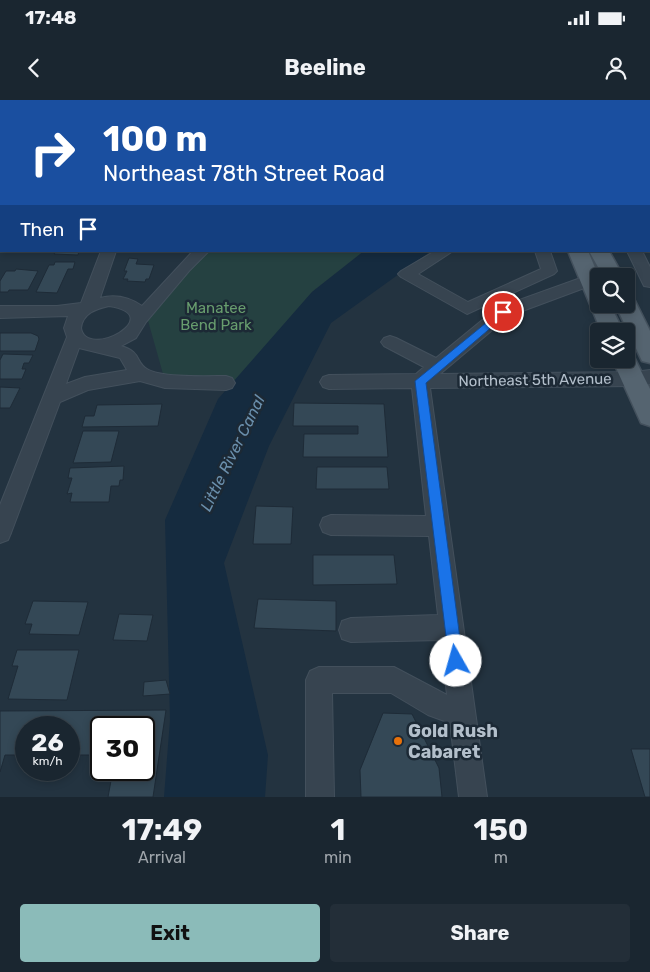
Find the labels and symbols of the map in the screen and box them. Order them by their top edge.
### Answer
pin [482,291,524,333]
park label: Manatee Bend Park [180,299,252,334]
street label: Northeast 5th Avenue [458,370,612,390]
water label: Little River Canal [196,391,269,514]
position arrow [429,634,481,686]
speed limit sign: 30 [90,716,155,781]
place label: Gold Rush Cabaret [408,720,498,763]
marker: Gold Rush Cabaret [392,735,404,747]

